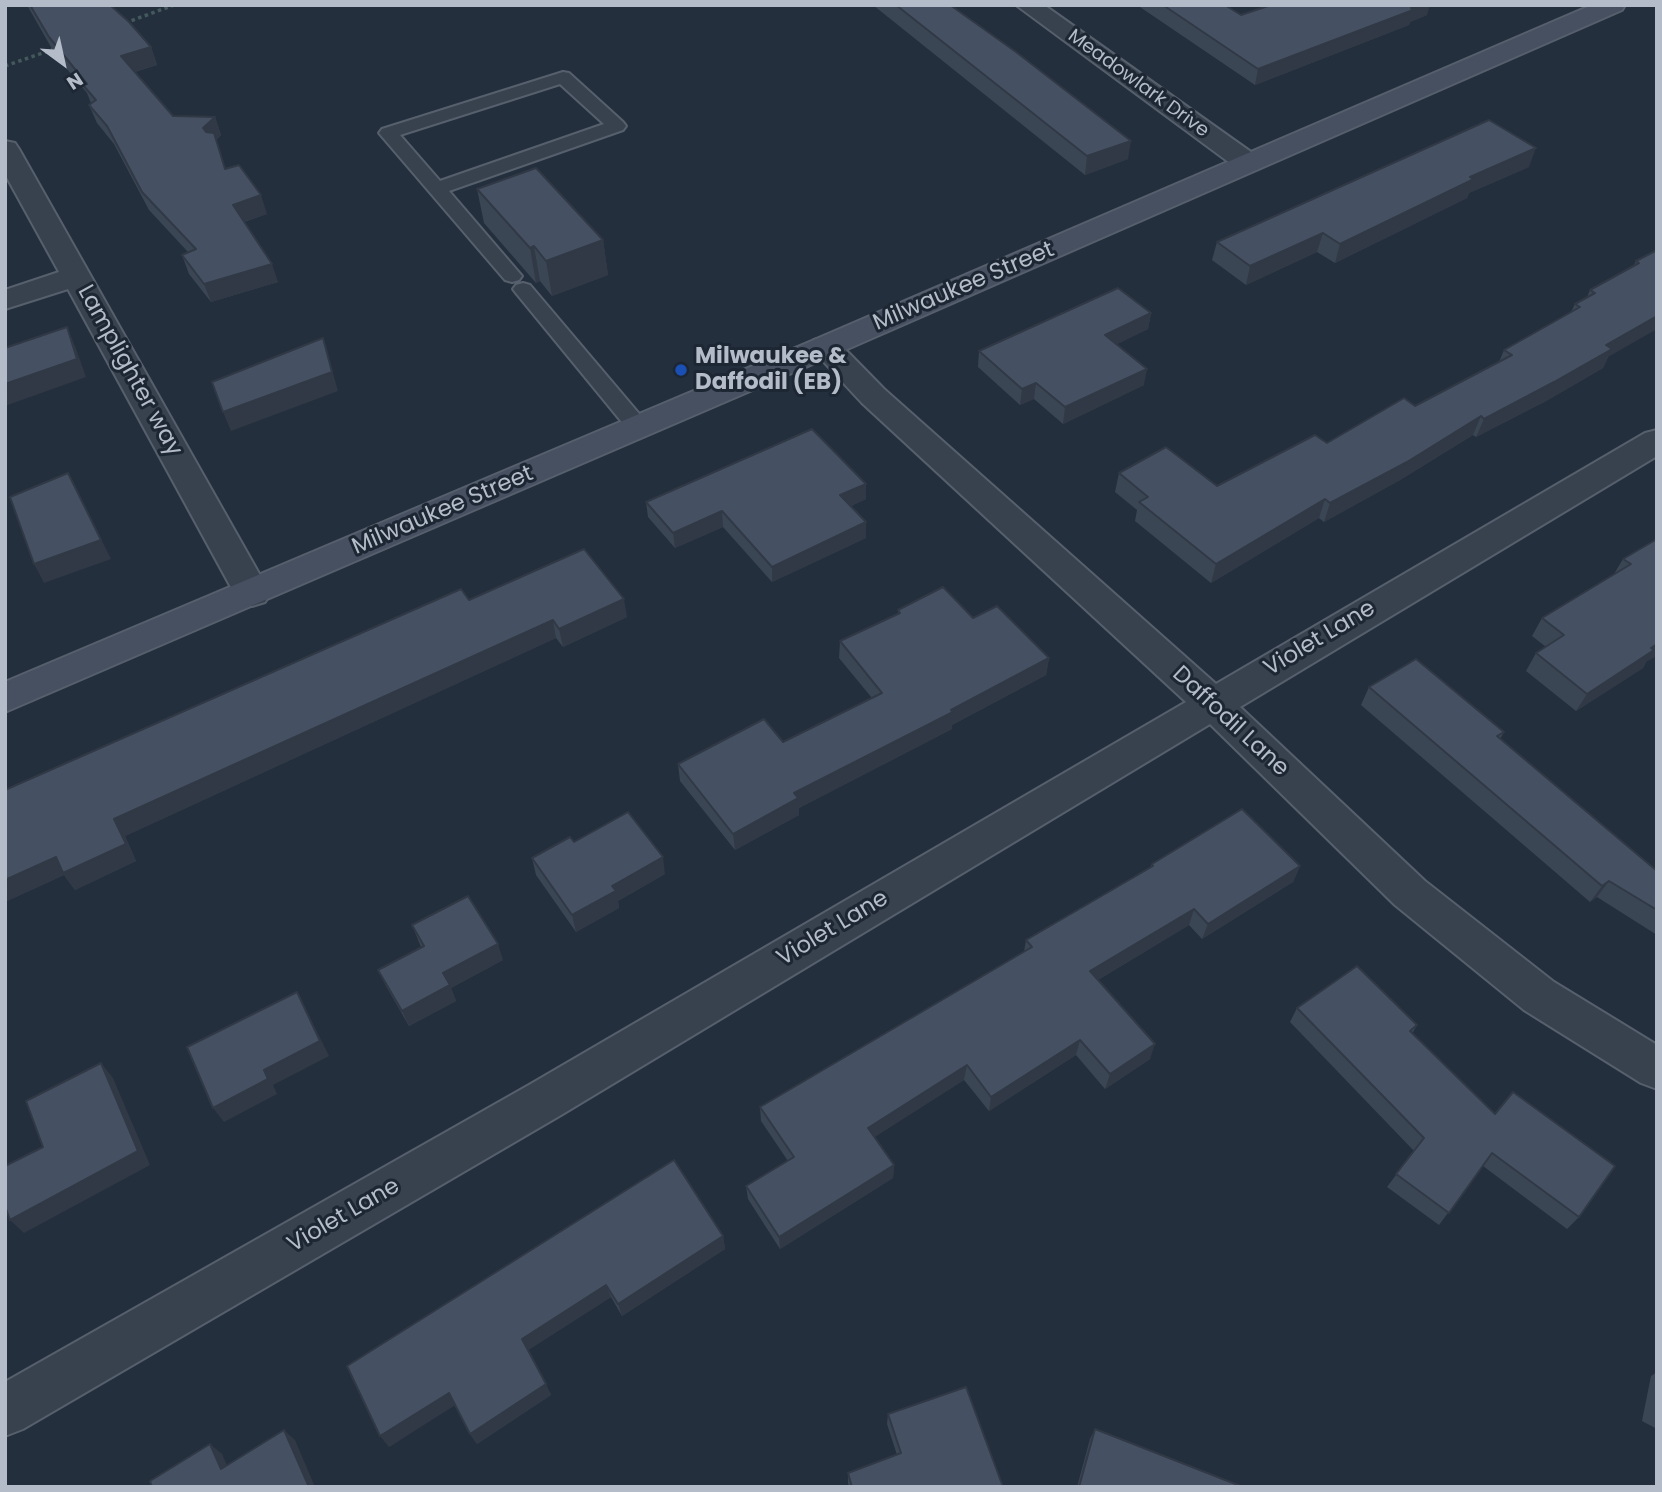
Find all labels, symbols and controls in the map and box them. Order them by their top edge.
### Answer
street label: Meadowlark Drive [1063,25,1213,143]
north arrow [28,28,98,98]
text: N [61,66,88,96]
street label: Milwaukee Street [869,236,1059,338]
street label: Lamplighter way [71,281,187,461]
place label: Milwaukee & Daffodil (EB) [695,343,847,397]
marker: Milwaukee & Daffodil (EB) [673,362,689,378]
street label: Milwaukee Street [348,460,538,562]
street label: Violet Lane [1259,595,1381,683]
street label: Daffodil Lane [1166,661,1294,783]
street label: Violet Lane [772,885,894,973]
street label: Violet Lane [283,1173,405,1259]

